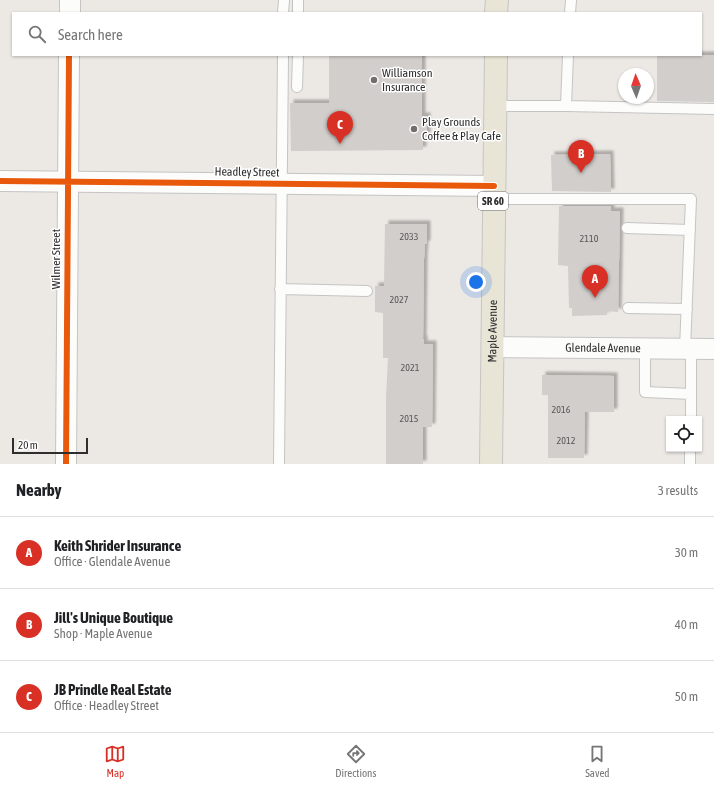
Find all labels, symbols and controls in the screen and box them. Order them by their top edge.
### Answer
search box [12,12,702,56]
icon: search [26,23,48,45]
text: Search here [58,26,123,43]
place label: Williamson Insurance [382,66,433,94]
north arrow [618,68,654,104]
marker: Williamson Insurance [369,75,379,85]
pin: C [327,111,353,144]
place label: Play Grounds Coffee & Play Cafe [422,115,501,143]
marker: Play Grounds Coffee & Play Cafe [409,124,419,134]
pin: B [568,140,594,173]
street label: Headley Street [214,164,280,180]
road number: SR 60 [478,192,508,210]
street label: Wilmer Street [49,228,63,289]
house number: 2033 [400,231,419,242]
house number: 2110 [580,233,599,244]
pin: A [582,265,608,298]
your location [466,272,486,292]
house number: 2027 [390,294,409,305]
street label: Maple Avenue [485,300,500,362]
street label: Glendale Avenue [565,341,641,355]
house number: 2021 [401,362,420,373]
house number: 2016 [552,404,571,415]
house number: 2015 [400,413,419,424]
map controls [666,416,702,452]
button: locate [666,416,702,452]
house number: 2012 [557,435,576,446]
scale bar [12,436,88,455]
text: 20 m [18,439,38,451]
text: Nearby [16,480,62,500]
text: 3 results [658,483,698,498]
text: Keith Shrider Insurance [54,537,181,554]
text: A [26,545,32,560]
text: 30 m [675,545,698,560]
text: Office · Glendale Avenue [54,554,170,569]
text: Jill's Unique Boutique [54,609,173,626]
text: B [26,617,32,632]
text: 40 m [675,617,698,632]
text: Shop · Maple Avenue [54,626,152,641]
text: JB Prindle Real Estate [54,681,172,698]
text: C [26,689,32,704]
text: 50 m [675,689,698,704]
text: Office · Headley Street [54,698,159,713]
tab: Map [104,743,126,779]
tab: Directions [335,743,376,779]
tab: Saved [585,743,610,779]

